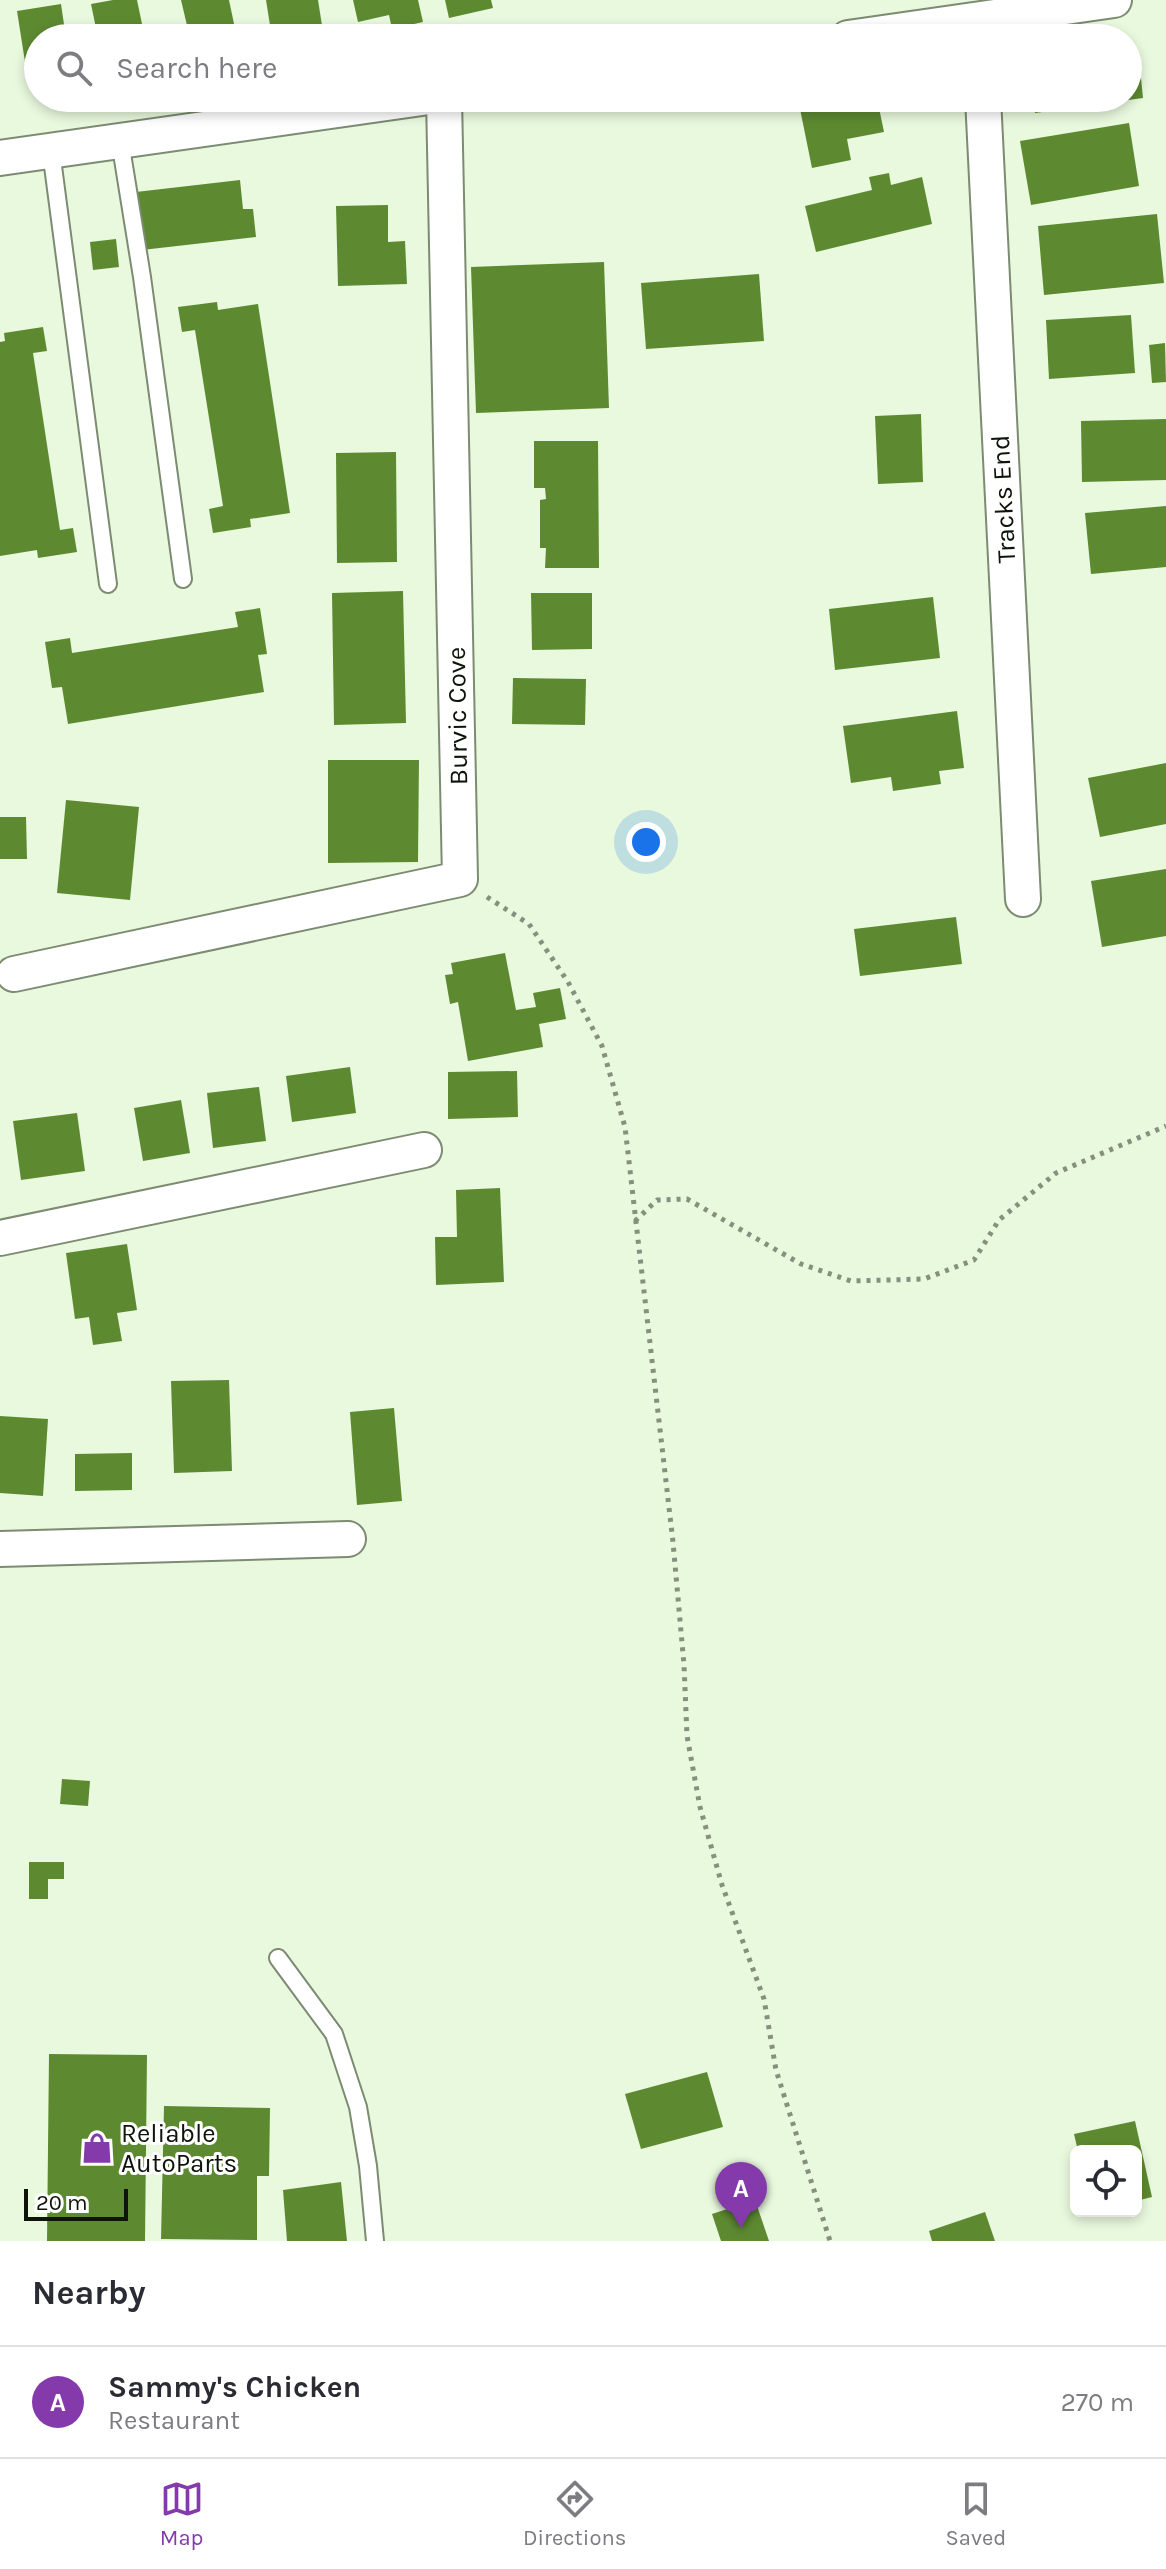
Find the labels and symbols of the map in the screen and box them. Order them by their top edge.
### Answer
street label: Tracks End [985,434,1022,564]
street label: Burvic Cove [441,647,474,785]
your location [626,822,666,862]
place label: Reliable AutoParts [121,2118,237,2179]
shop icon: Reliable AutoParts [80,2131,114,2165]
pin: A [715,2162,767,2228]
scale bar [24,2185,128,2221]

